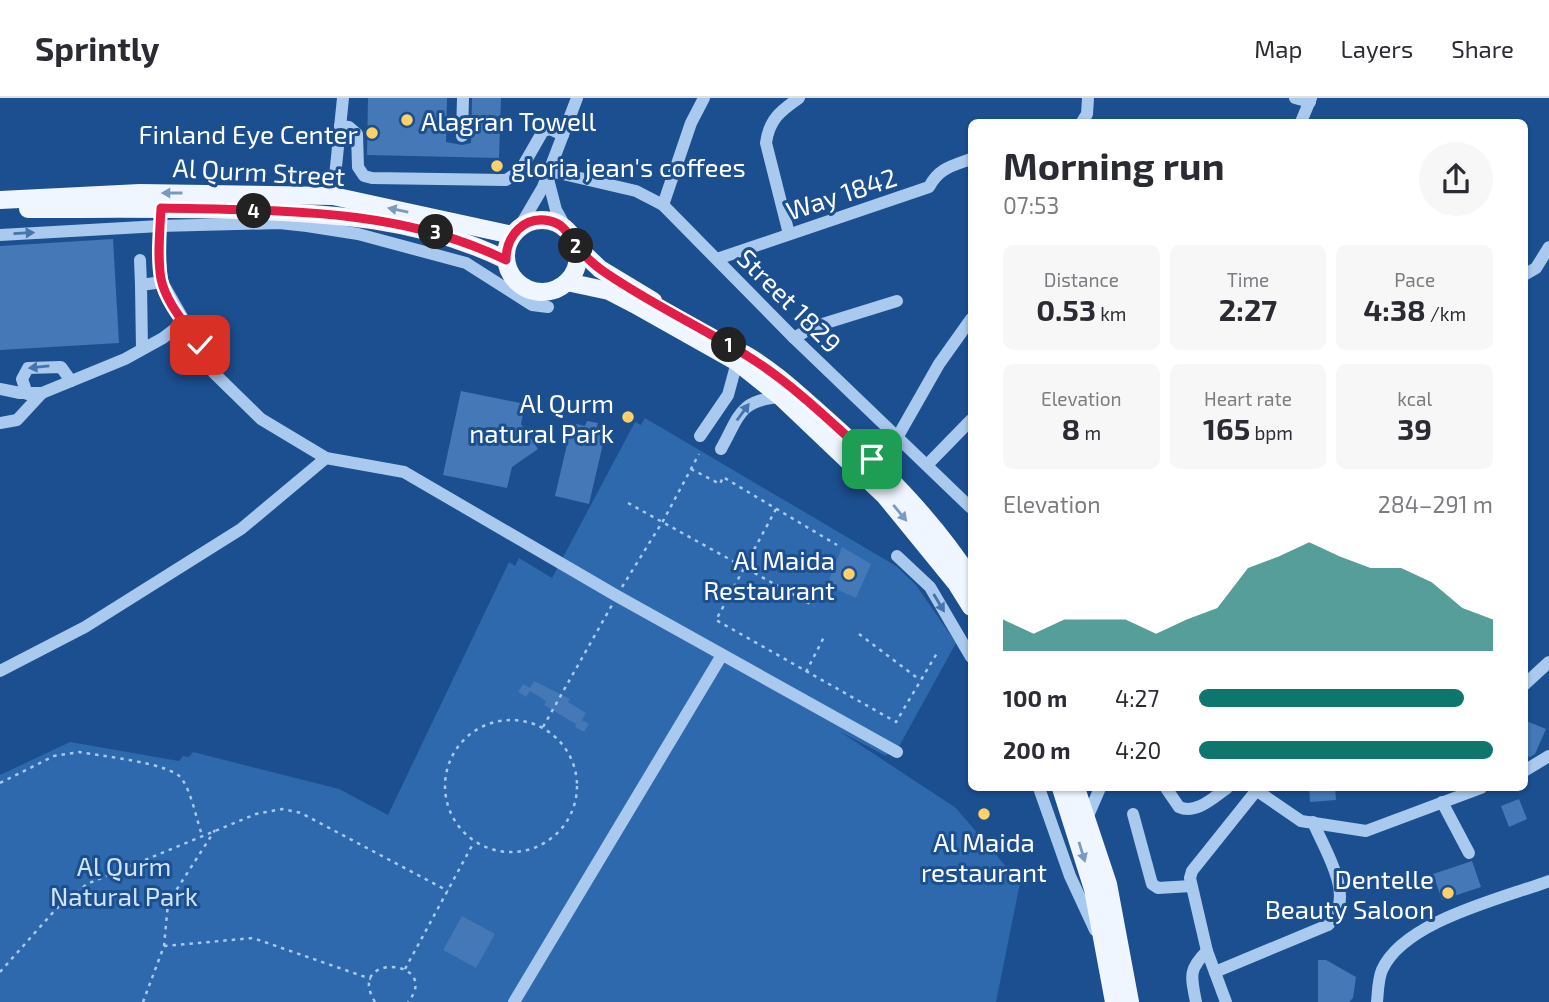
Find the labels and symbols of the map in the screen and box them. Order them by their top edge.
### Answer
place label: Alagran Towell [421,105,597,136]
marker: Alagran Towell [399,112,415,128]
place label: Finland Eye Center [139,118,358,149]
marker: Finland Eye Center [364,125,380,141]
street label: Al Qurm Street [172,151,346,191]
place label: gloria jean's coffees [511,151,746,182]
marker: gloria jean's coffees [489,158,505,174]
street label: Way 1842 [782,161,900,225]
one-way arrow [160,187,182,199]
pin: 4 [236,194,272,228]
one-way arrow [387,204,409,215]
pin: 3 [418,214,453,250]
one-way arrow [13,228,35,239]
pin: 2 [558,228,594,264]
street label: Street 1829 [732,242,848,358]
pin [170,315,230,375]
pin: 1 [712,328,746,362]
one-way arrow [28,362,50,373]
place label: Al Qurm natural Park [469,387,614,448]
one-way arrow [736,403,750,421]
marker: Al Qurm natural Park [620,409,636,425]
pin [842,429,902,489]
one-way arrow [892,504,908,522]
place label: Al Maida Restaurant [703,544,835,605]
marker: Al Maida Restaurant [841,566,857,582]
one-way arrow [933,593,945,612]
marker: Al Maida restaurant [976,806,992,822]
place label: Al Maida restaurant [921,826,1047,887]
one-way arrow [1077,842,1087,863]
park label: Al Qurm Natural Park [50,850,198,911]
place label: Dentelle Beauty Saloon [1265,863,1434,924]
marker: Dentelle Beauty Saloon [1440,885,1456,901]

